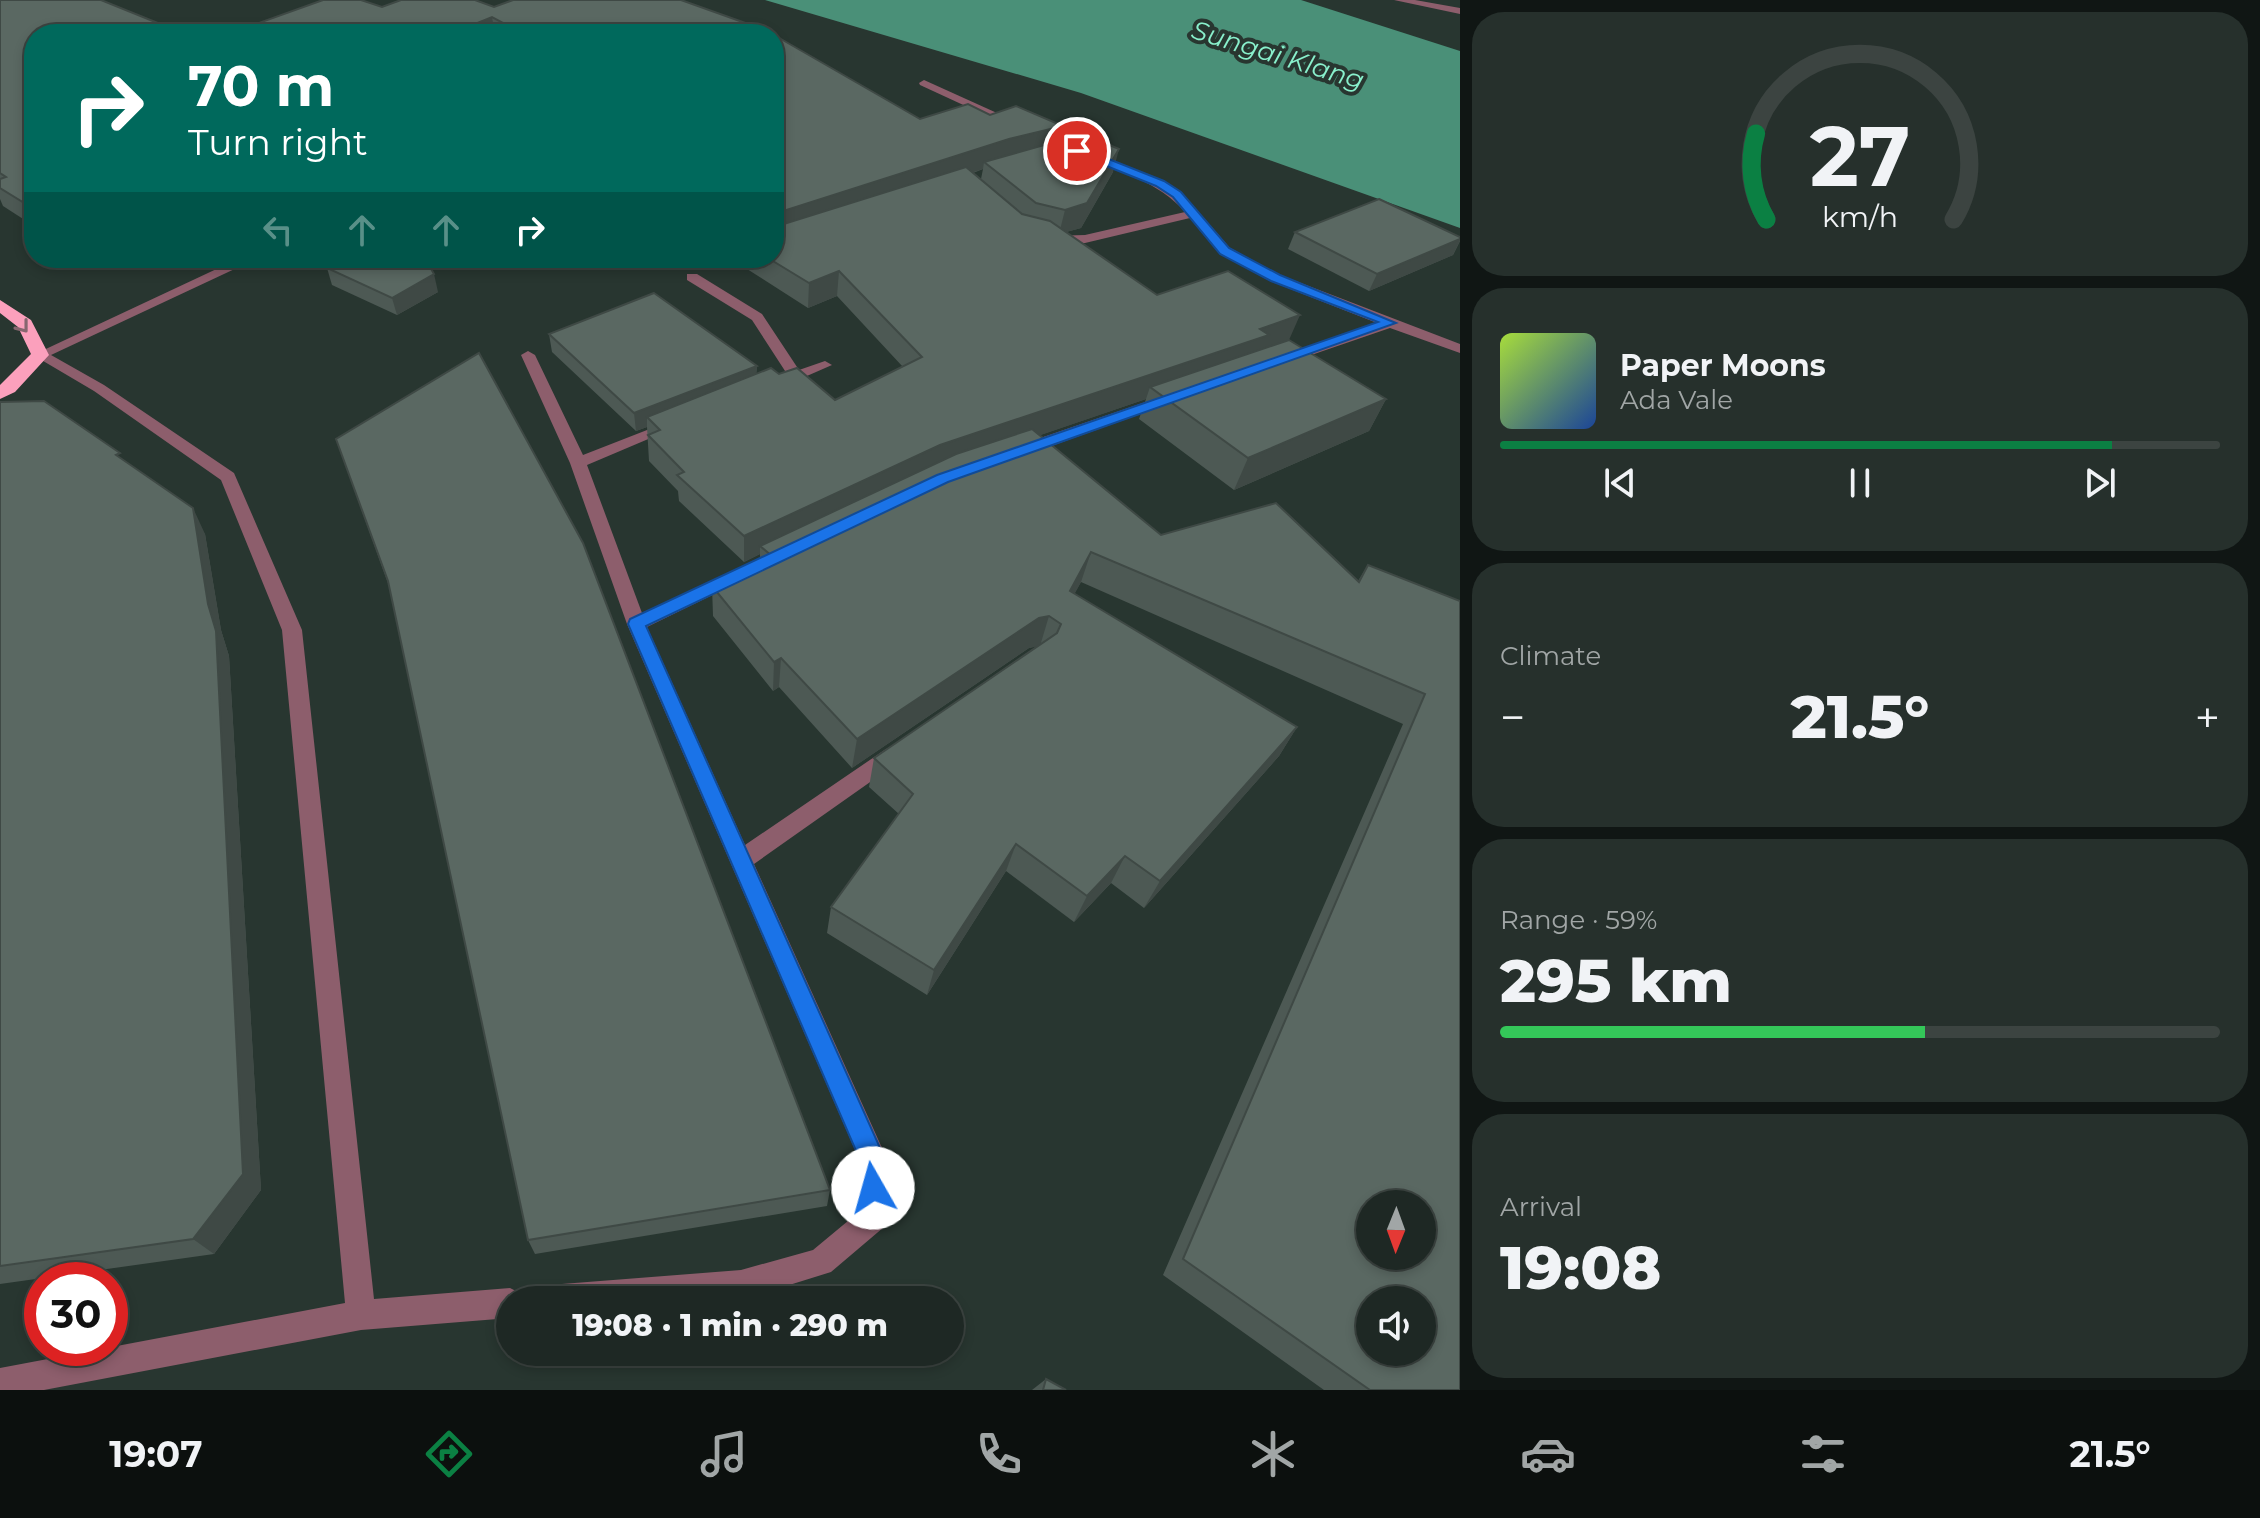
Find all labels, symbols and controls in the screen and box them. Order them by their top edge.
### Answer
water label: Sungai Klang [1188,14,1368,96]
text: 70 m [188,52,334,120]
icon: right [56,56,160,160]
text: 27 [1810,104,1910,206]
pin [1043,117,1111,185]
text: Turn right [188,120,368,164]
icon: arrive [1055,129,1099,173]
text: km/h [1822,199,1898,234]
icon: left [256,208,300,252]
icon: ahead [340,208,384,252]
icon: ahead [424,208,468,252]
icon: right [508,208,552,252]
one-way arrow [14,318,28,333]
text: Paper Moons [1620,347,1826,384]
text: Ada Vale [1620,384,1733,416]
icon: previous [1598,461,1642,505]
icon: pause [1838,461,1882,505]
icon: next [2078,461,2122,505]
text: Climate [1500,640,1601,672]
text: 21.5° [1791,680,1929,753]
text: − [1500,690,1525,744]
text: + [2195,690,2220,744]
text: Range · 59% [1500,904,1657,936]
text: 295 km [1500,944,1732,1017]
position arrow [831,1146,915,1230]
north arrow [1356,1190,1436,1270]
map controls [1356,1190,1436,1366]
text: Arrival [1500,1191,1582,1223]
text: 19:08 [1500,1231,1661,1304]
speed limit sign: 30 [24,1262,128,1366]
button: sound [1356,1286,1436,1366]
text: 19:08 · 1 min · 290 m [572,1307,888,1344]
icon: directions [421,1426,477,1482]
icon: music [696,1426,752,1482]
icon: phone [971,1426,1027,1482]
icon: climate [1245,1426,1301,1482]
icon: car [1520,1426,1576,1482]
icon: filters [1795,1426,1851,1482]
text: 19:07 [109,1432,202,1476]
text: 21.5° [2070,1432,2151,1476]

